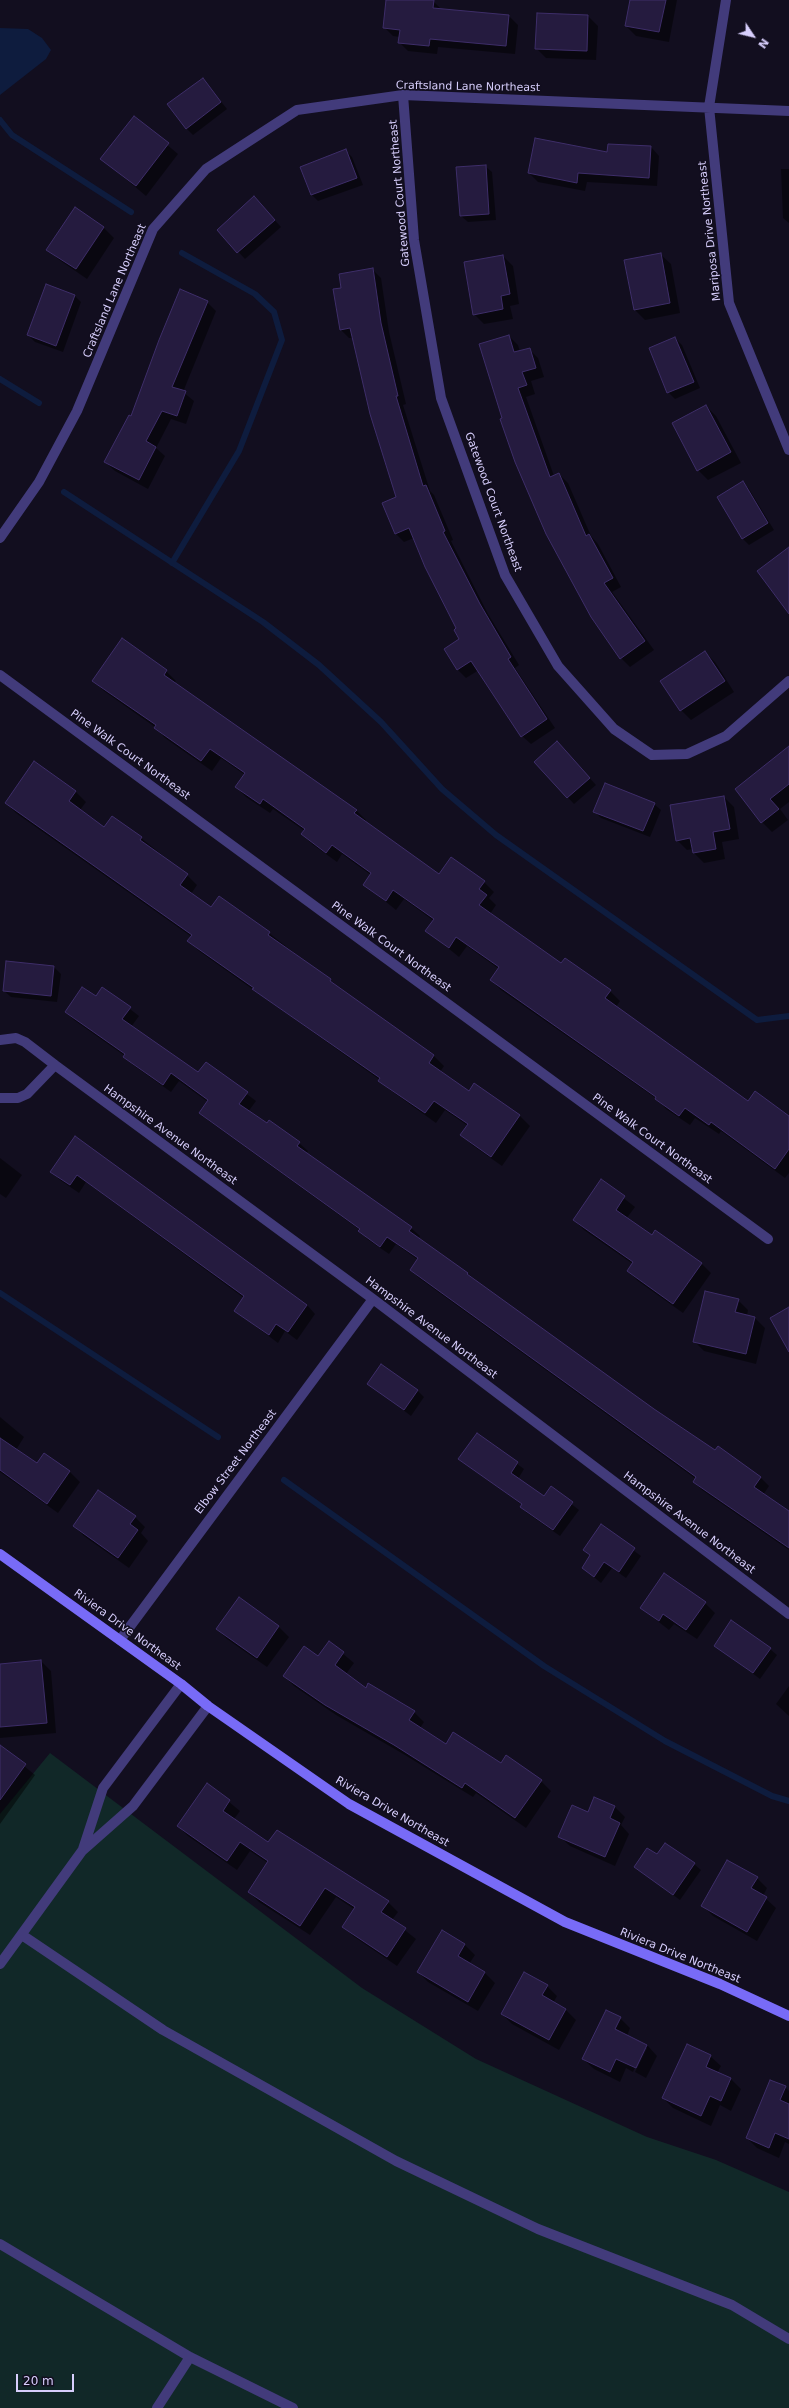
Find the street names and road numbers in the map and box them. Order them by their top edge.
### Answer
street label: Craftsland Lane Northeast [396,79,540,95]
street label: Gatewood Court Northeast [387,119,413,267]
street label: Mariposa Drive Northeast [696,160,724,302]
street label: Craftsland Lane Northeast [81,222,149,360]
street label: Gatewood Court Northeast [462,431,524,573]
street label: Pine Walk Court Northeast [68,707,192,803]
street label: Pine Walk Court Northeast [329,899,453,995]
street label: Hampshire Avenue Northeast [101,1082,239,1188]
street label: Pine Walk Court Northeast [590,1091,714,1187]
street label: Hampshire Avenue Northeast [362,1274,500,1382]
street label: Elbow Street Northeast [192,1407,280,1517]
street label: Hampshire Avenue Northeast [620,1469,758,1577]
street label: Riviera Drive Northeast [71,1587,183,1673]
street label: Riviera Drive Northeast [333,1774,451,1850]
street label: Riviera Drive Northeast [618,1926,742,1986]

